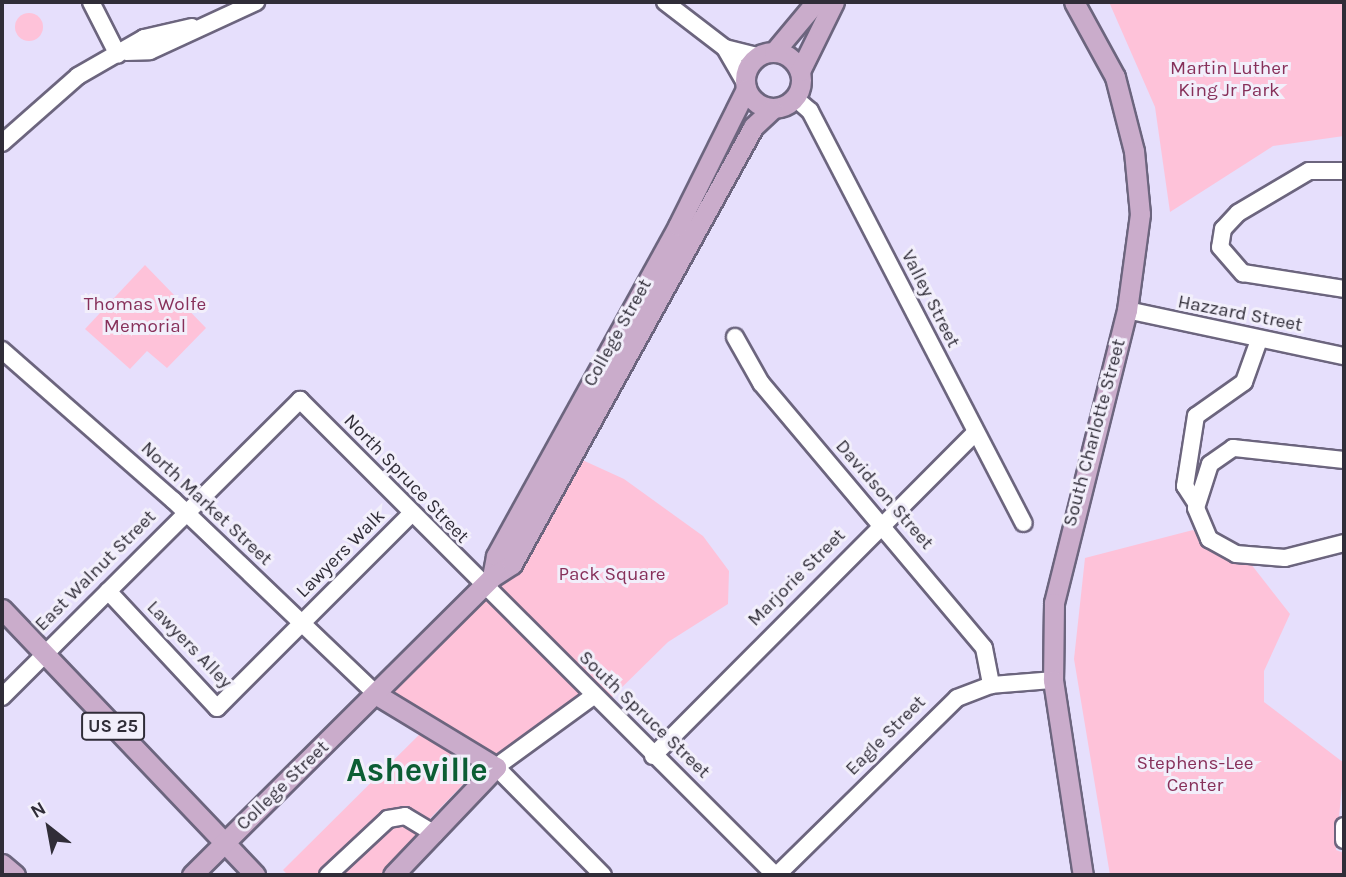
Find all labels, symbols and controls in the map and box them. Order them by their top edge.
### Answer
park label: Martin Luther King Jr Park [1170,58,1288,102]
street label: Valley Street [896,246,964,352]
street label: College Street [579,275,657,391]
street label: Hazzard Street [1176,291,1304,337]
park label: Thomas Wolfe Memorial [84,294,206,338]
street label: South Charlotte Street [1059,337,1131,529]
street label: North Spruce Street [339,410,473,548]
street label: Davidson Street [830,435,938,555]
street label: North Market Street [136,437,276,571]
street label: Lawyers Walk [292,505,390,603]
street label: East Walnut Street [31,506,161,636]
street label: Marjorie Street [743,524,851,632]
park label: Pack Square [558,564,666,586]
street label: Lawyers Alley [141,596,237,694]
street label: South Spruce Street [574,646,714,784]
street label: Eagle Street [841,691,931,781]
road number: US 25 [80,712,146,740]
street label: College Street [232,736,334,836]
district label: Asheville [346,751,488,791]
park label: Stephens-Lee Center [1136,753,1254,797]
north arrow [14,793,84,863]
text: N [27,797,50,823]

